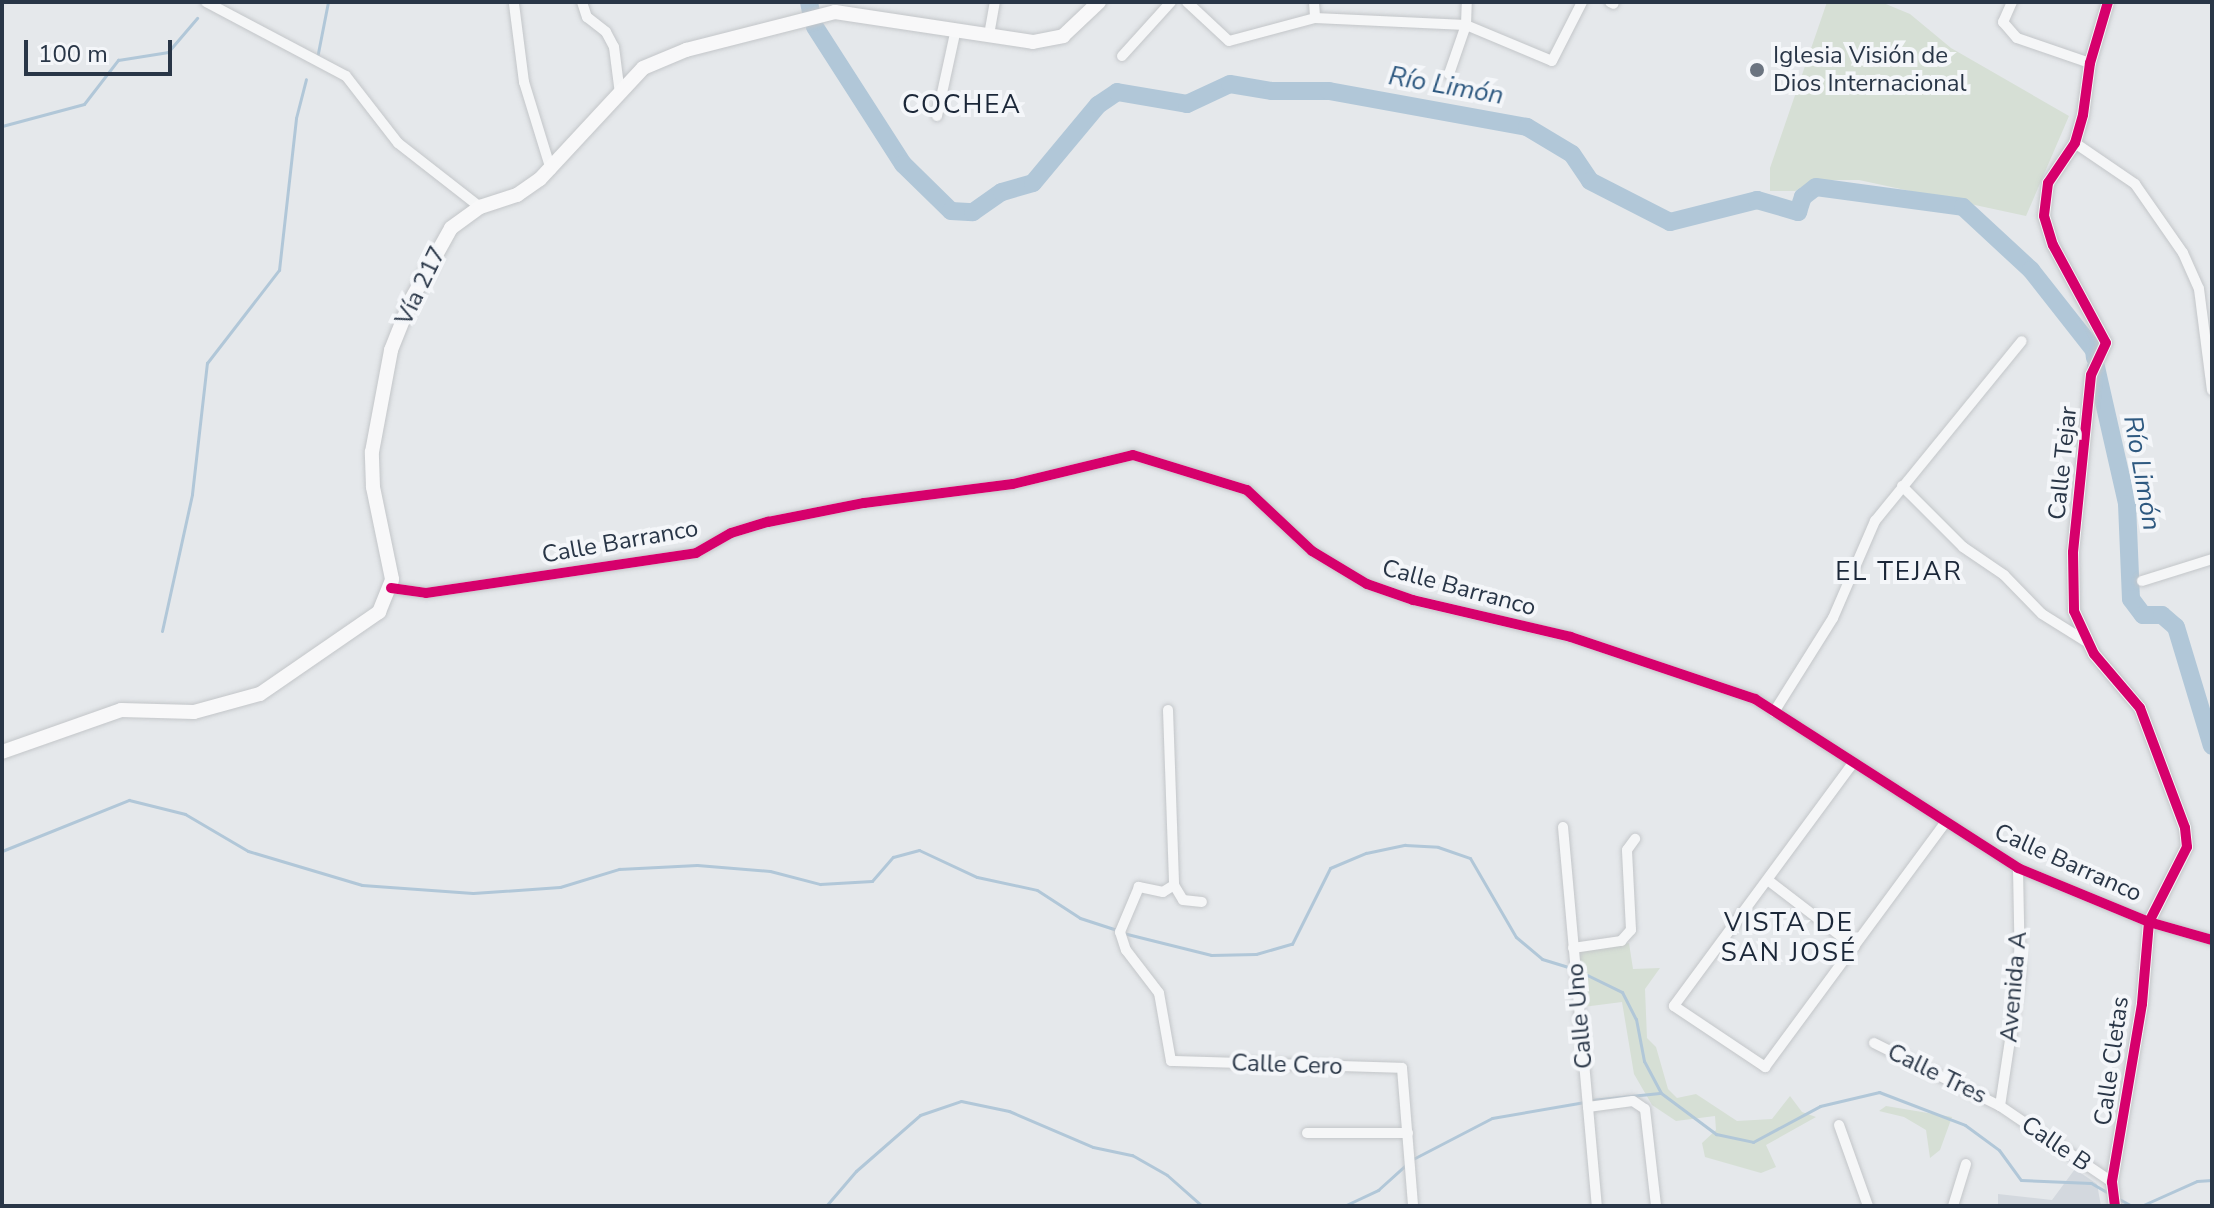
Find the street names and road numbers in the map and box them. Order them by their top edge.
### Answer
street label: Vía 217 [390,242,452,330]
street label: Calle Tejar [2043,405,2083,521]
street label: Calle Barranco [540,514,700,570]
street label: Calle Barranco [1379,554,1539,622]
street label: Calle Barranco [1990,818,2146,908]
street label: Avenida A [1995,930,2033,1044]
street label: Calle Uno [1561,962,1599,1070]
street label: Calle Cletas [2089,995,2135,1127]
street label: Calle Tres [1883,1038,1991,1110]
street label: Calle Cero [1231,1049,1343,1081]
street label: Calle B [2016,1110,2096,1178]

